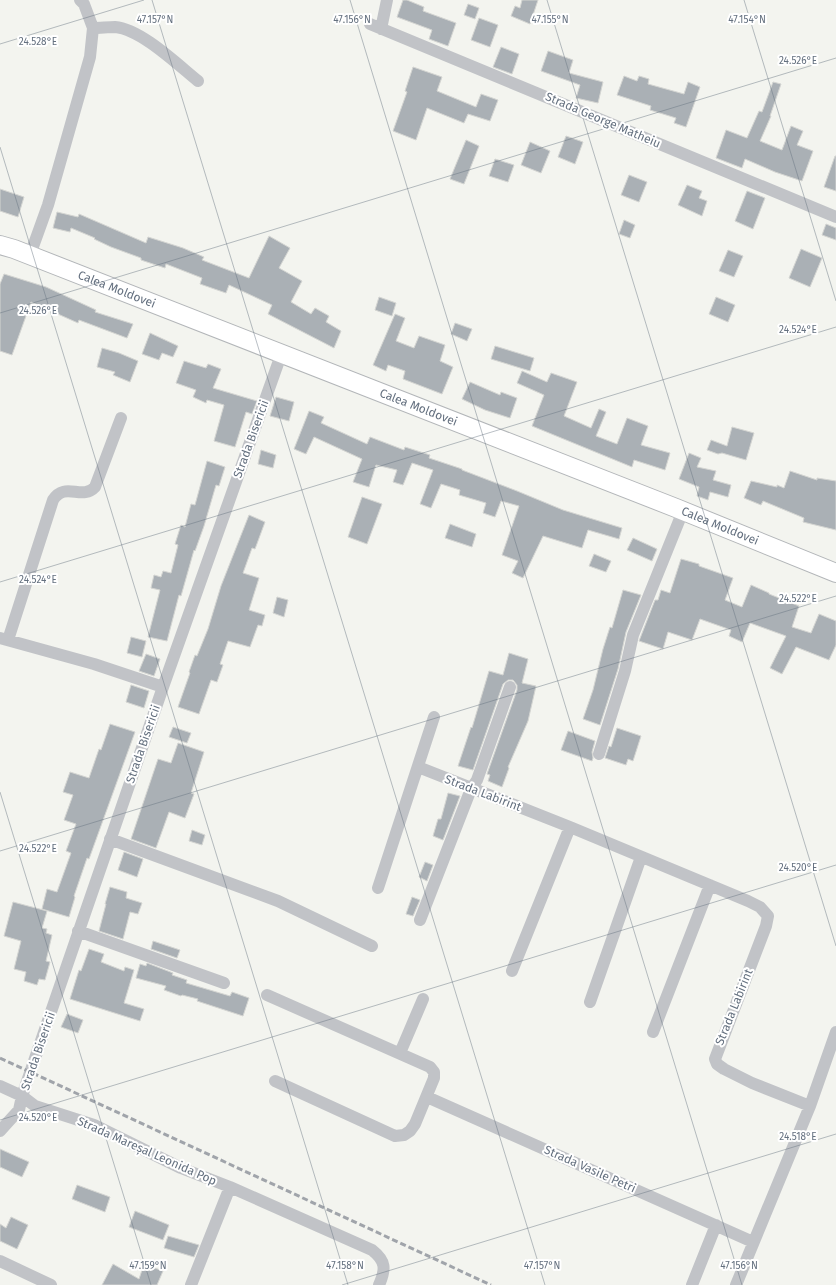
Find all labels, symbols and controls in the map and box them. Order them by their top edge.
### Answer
text: 47.157°N [137,14,173,26]
text: 47.156°N [333,14,371,26]
text: 47.155°N [531,14,569,26]
text: 47.154°N [728,14,766,26]
text: 24.528°E [19,36,57,48]
text: 24.526°E [779,55,817,67]
street label: Strada George Matheiu [543,89,663,151]
street label: Calea Moldovei [76,268,158,311]
text: 24.526°E [19,305,57,317]
text: 24.524°E [779,324,817,336]
street label: Calea Moldovei [378,386,460,429]
street label: Strada Bisericii [230,398,272,480]
street label: Calea Moldovei [679,504,761,548]
text: 24.524°E [19,574,57,586]
text: 24.522°E [779,593,817,605]
street label: Strada Bisericii [123,703,163,785]
street label: Strada Labirint [443,772,524,814]
text: 24.522°E [19,843,57,855]
text: 24.520°E [779,862,817,874]
street label: Strada Labirint [712,966,756,1047]
street label: Strada Bisericii [18,1010,58,1092]
text: 24.520°E [19,1112,57,1124]
street label: Strada Mareșal Leonida Pop [75,1114,219,1189]
text: 24.518°E [779,1131,817,1143]
street label: Strada Vasile Petri [542,1143,638,1195]
text: 47.159°N [129,1260,167,1272]
text: 47.158°N [326,1260,364,1272]
text: 47.157°N [524,1260,560,1272]
text: 47.156°N [720,1260,758,1272]

